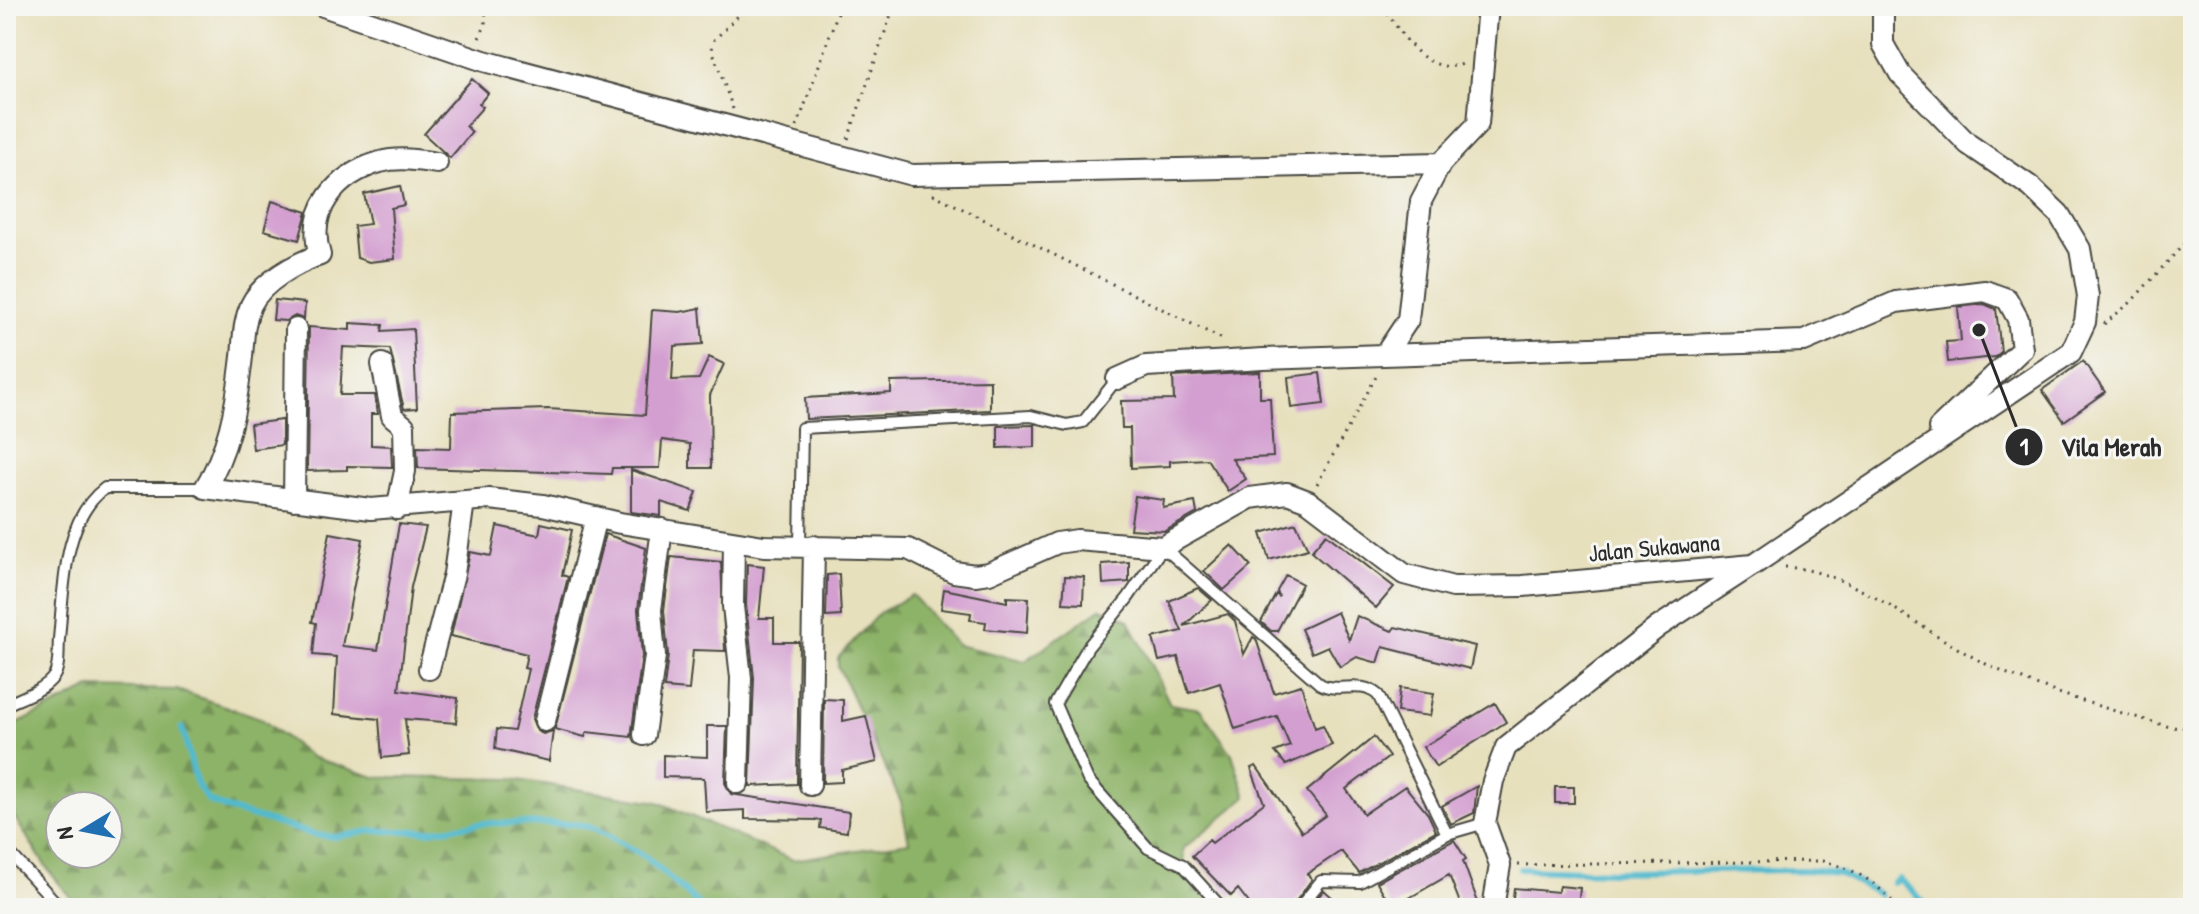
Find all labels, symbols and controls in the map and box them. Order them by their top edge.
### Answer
callout: Vila Merah [2004,422,2177,472]
text: Vila Merah [2061,429,2161,464]
text: 1 [2020,430,2029,462]
street label: Jalan Sukawana [1587,525,1721,569]
north arrow [44,790,124,870]
text: N [48,825,80,842]

